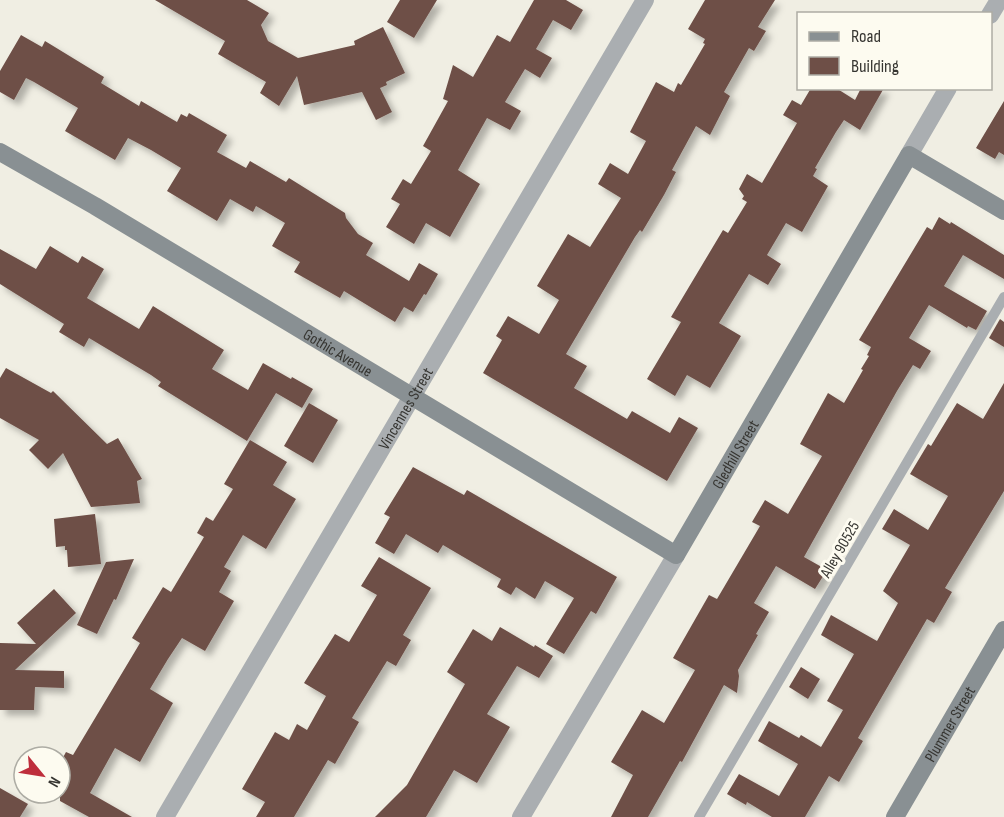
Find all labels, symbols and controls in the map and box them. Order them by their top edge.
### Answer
legend [797,12,992,90]
text: Road [851,26,881,47]
text: Building [851,56,899,77]
street label: Gothic Avenue [299,325,376,381]
street label: Vincennes Street [375,364,438,454]
street label: Gledhill Street [709,417,764,492]
street label: Alley 90525 [816,518,864,582]
street label: Plummer Street [921,683,980,766]
north arrow [12,745,72,805]
text: N [43,773,64,790]

